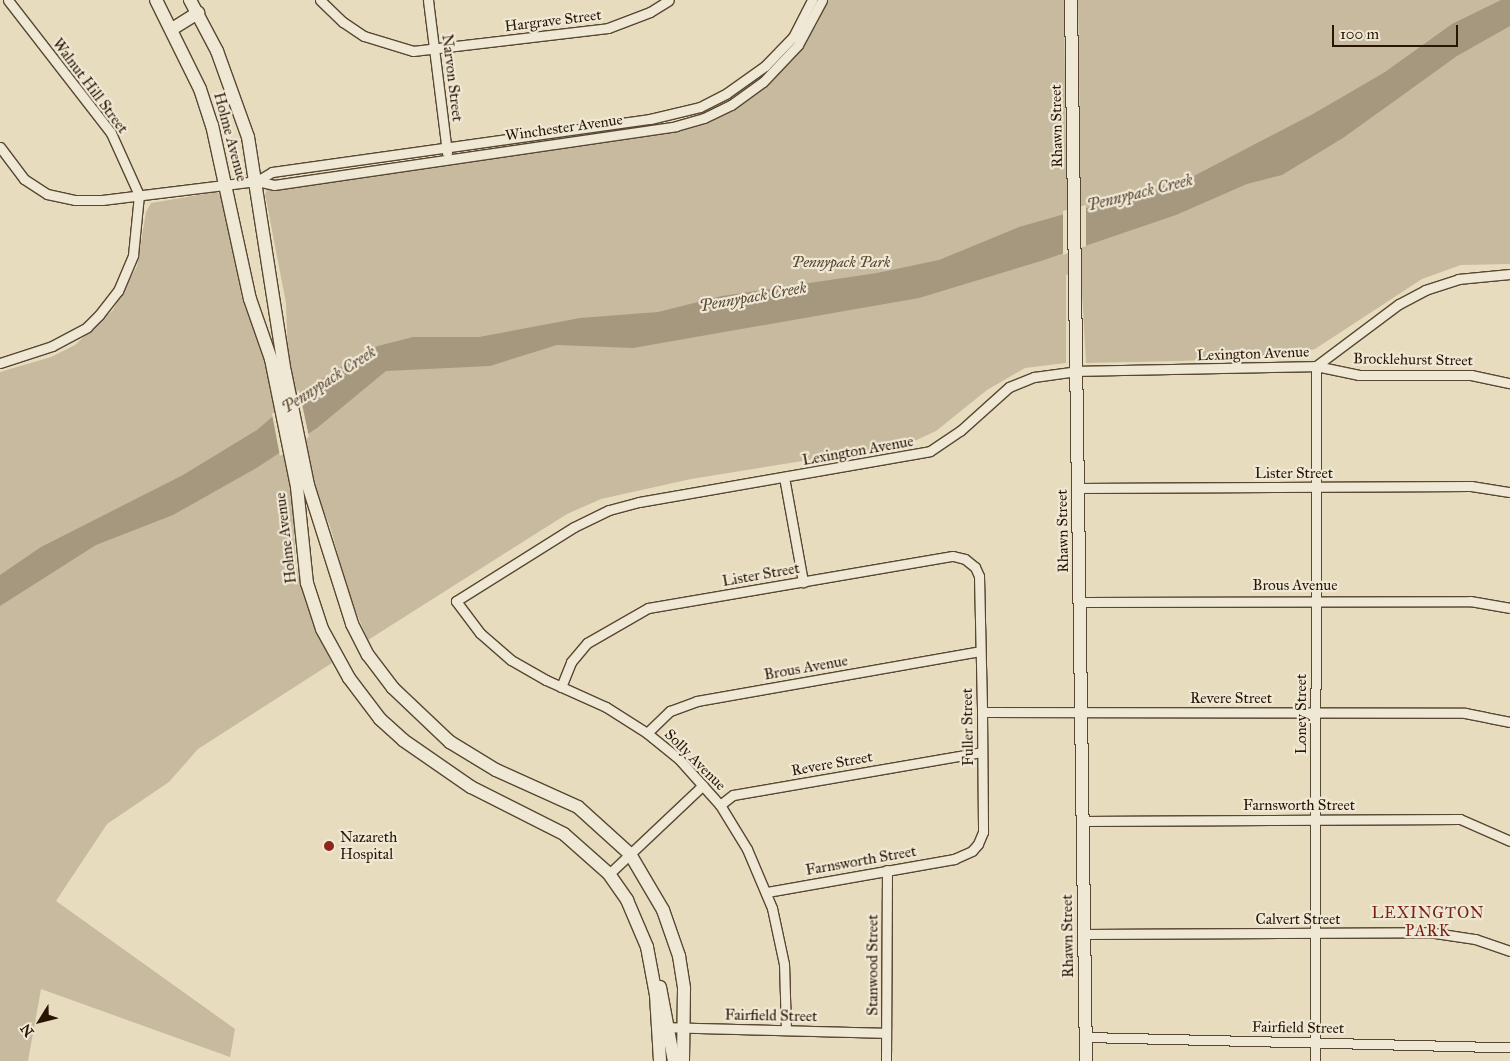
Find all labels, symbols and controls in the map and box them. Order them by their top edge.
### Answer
street label: Hargrave Street [504,6,602,36]
scale bar [1335,15,1461,47]
text: 100 m [1340,25,1379,43]
street label: Narvon Street [438,33,466,123]
street label: Walnut Hill Street [48,35,132,137]
street label: Rhawn Street [1047,84,1067,168]
street label: Holme Avenue [209,90,251,184]
street label: Winchester Avenue [504,111,624,145]
water label: Pennypack Creek [1085,171,1195,215]
park label: Pennypack Park [792,254,890,272]
water label: Pennypack Creek [698,278,808,316]
water label: Pennypack Creek [278,342,380,418]
street label: Lexington Avenue [1196,343,1310,365]
street label: Brocklehurst Street [1353,350,1473,370]
street label: Lexington Avenue [801,432,915,470]
street label: Lister Street [1255,465,1333,483]
street label: Rhawn Street [1053,489,1073,573]
street label: Holme Avenue [271,491,301,585]
street label: Lister Street [721,559,801,591]
street label: Brous Avenue [1253,577,1337,595]
street label: Brous Avenue [763,652,849,684]
street label: Loney Street [1293,674,1311,754]
street label: Fuller Street [958,688,978,766]
street label: Revere Street [1190,690,1272,708]
street label: Solly Avenue [661,726,729,794]
street label: Revere Street [790,748,874,780]
street label: Farnsworth Street [1243,797,1355,815]
place label: Nazareth Hospital [340,828,397,863]
marker: Nazareth Hospital [322,839,336,853]
street label: Farnsworth Street [804,842,918,880]
street label: Rhawn Street [1058,894,1078,978]
district label: LEXINGTON PARK [1370,903,1486,941]
street label: Calvert Street [1255,911,1341,929]
street label: Stanwood Street [864,914,882,1016]
north arrow [15,996,65,1046]
street label: Fairfield Street [725,1006,817,1026]
street label: Fairfield Street [1252,1018,1344,1038]
text: N [17,1020,38,1040]

